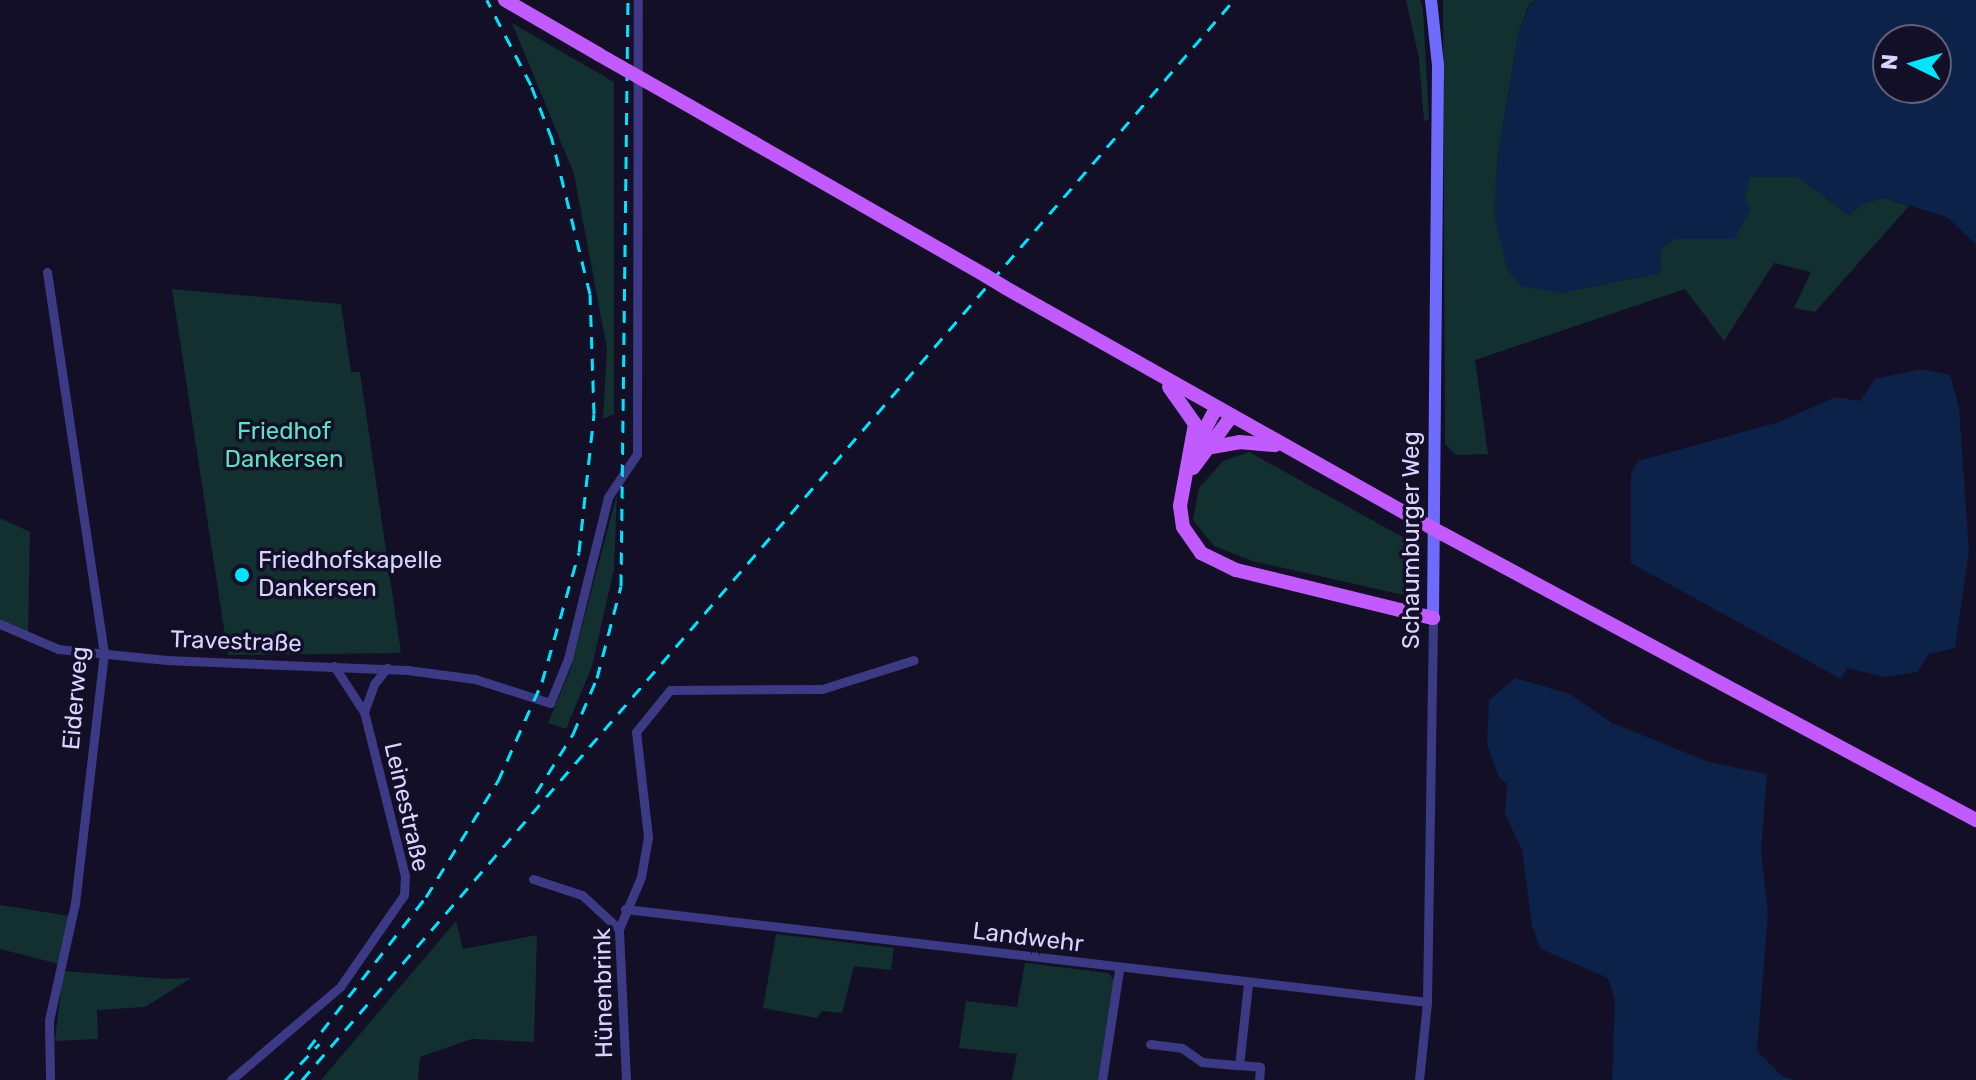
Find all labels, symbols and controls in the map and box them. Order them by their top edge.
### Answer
north arrow [1872,24,1952,104]
text: N [1875,53,1904,71]
park label: Friedhof Dankersen [225,418,343,474]
street label: Schaumburger Weg [1398,431,1426,649]
place label: Friedhofskapelle Dankersen [258,547,442,603]
marker: Friedhofskapelle Dankersen [233,566,251,584]
street label: Travestraße [170,625,302,659]
street label: Eiderweg [57,645,95,751]
street label: Leinestraße [377,740,435,874]
street label: Landwehr [971,917,1085,959]
street label: Hünenbrink [588,928,620,1058]

